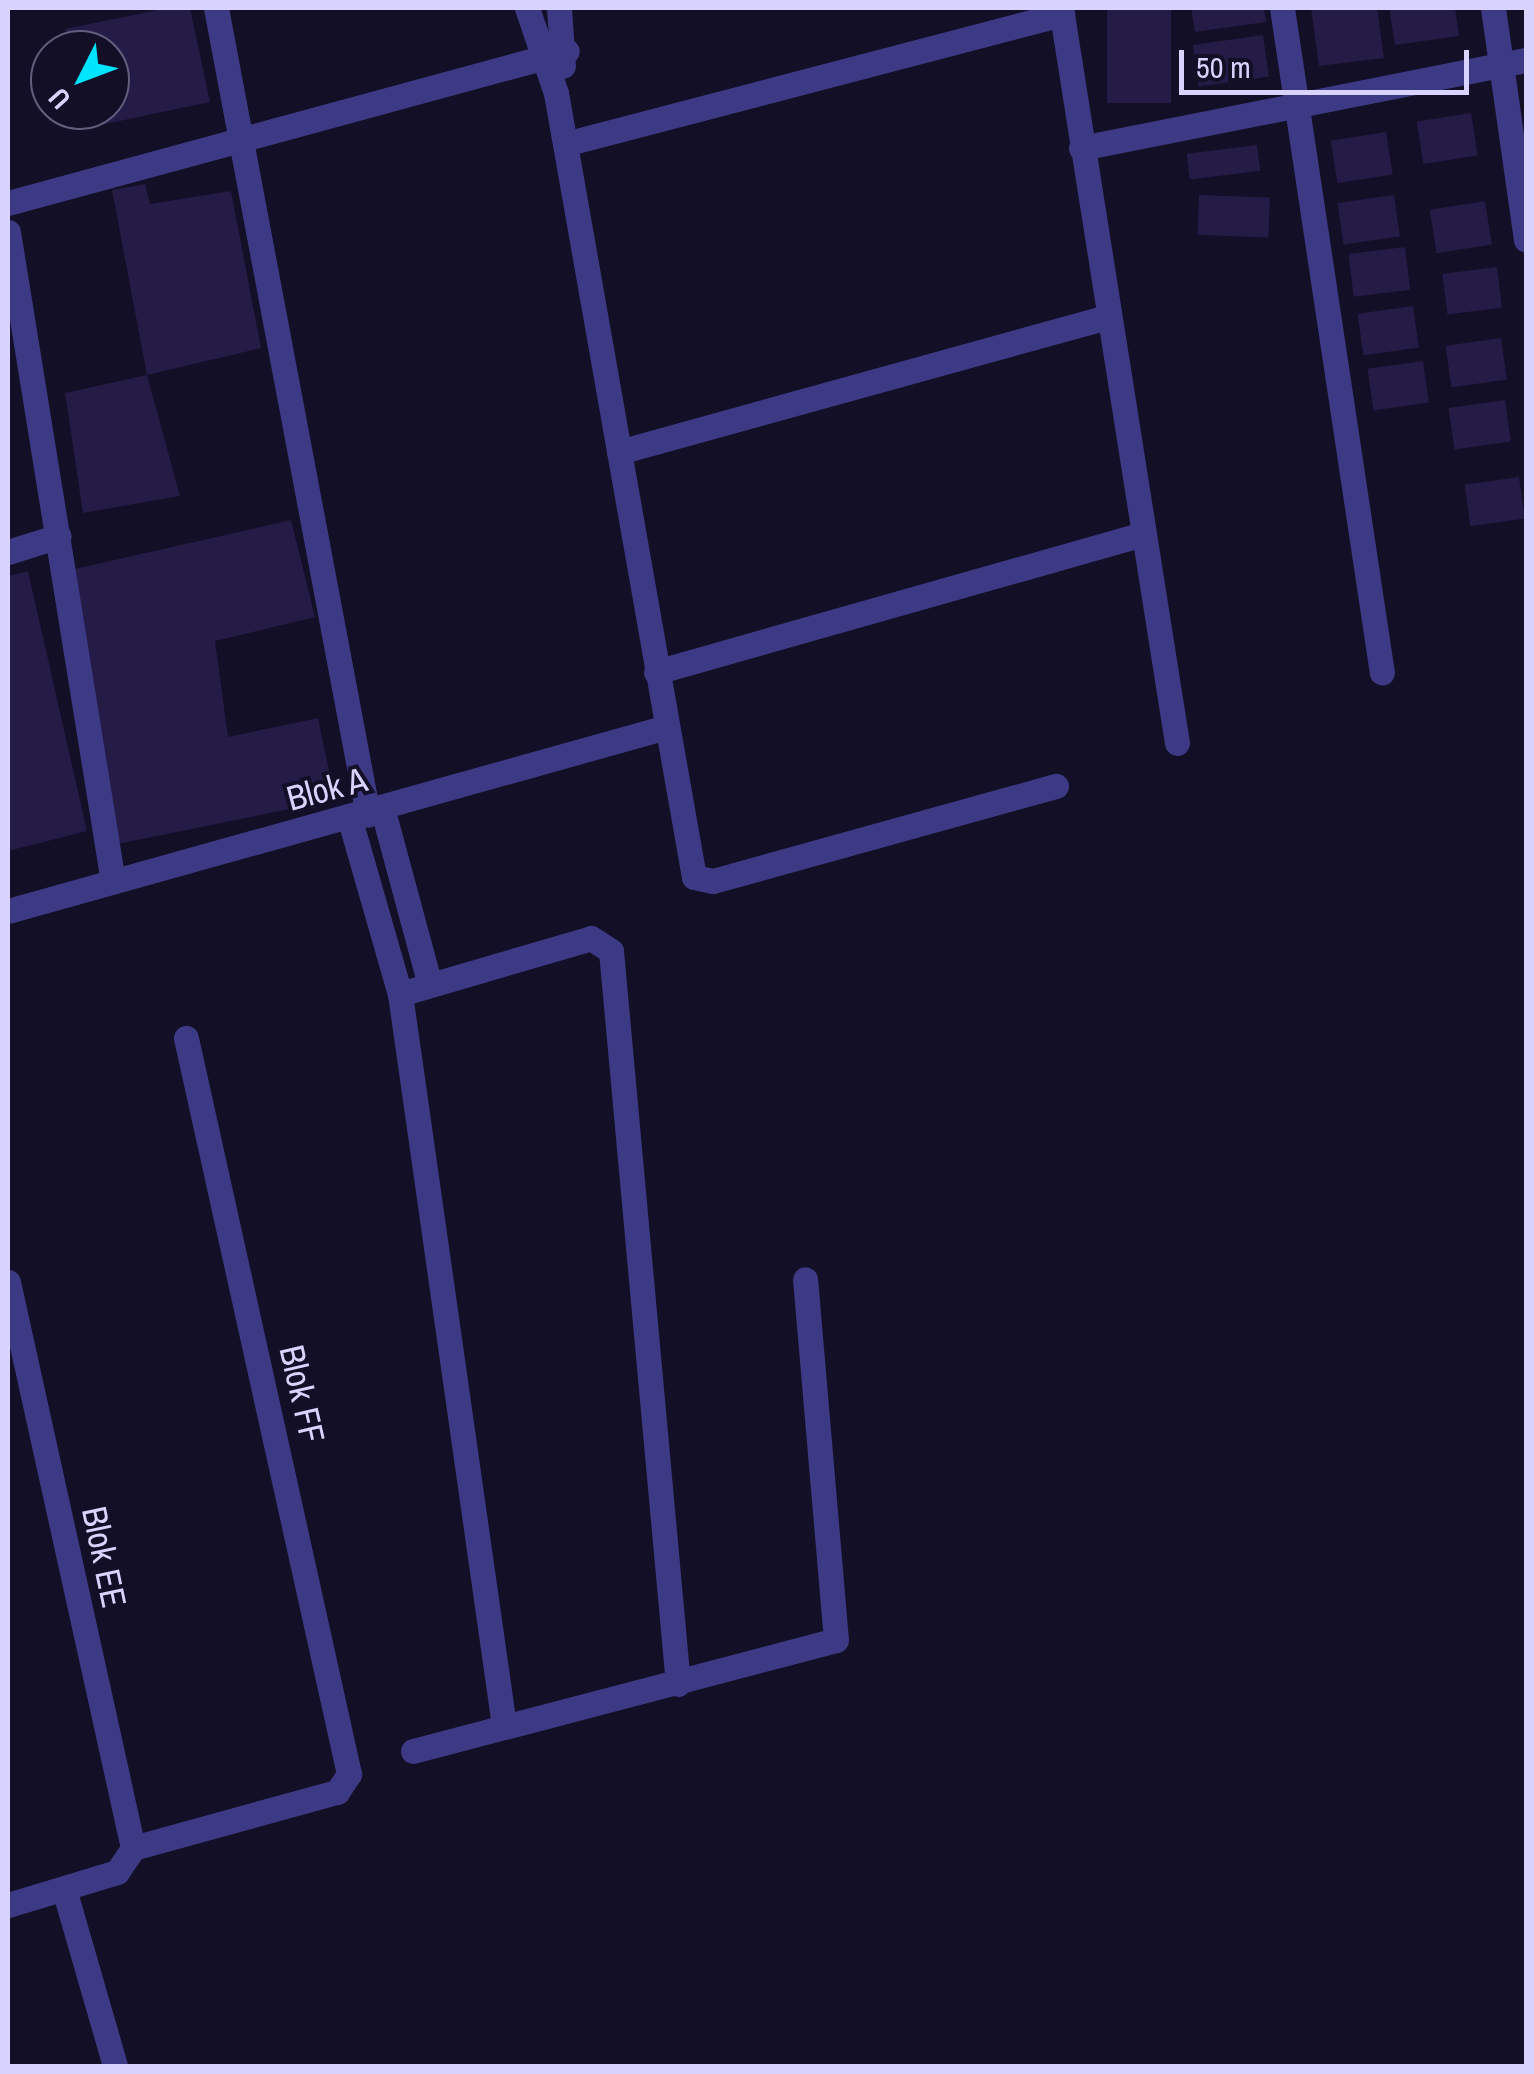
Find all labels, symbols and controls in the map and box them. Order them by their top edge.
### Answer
north arrow [30,30,130,130]
scale bar [1184,30,1474,92]
text: 50 m [1196,47,1251,87]
text: U [40,80,79,118]
street label: Blok A [282,758,372,820]
street label: Blok FF [270,1341,334,1447]
street label: Blok EE [73,1503,135,1611]

